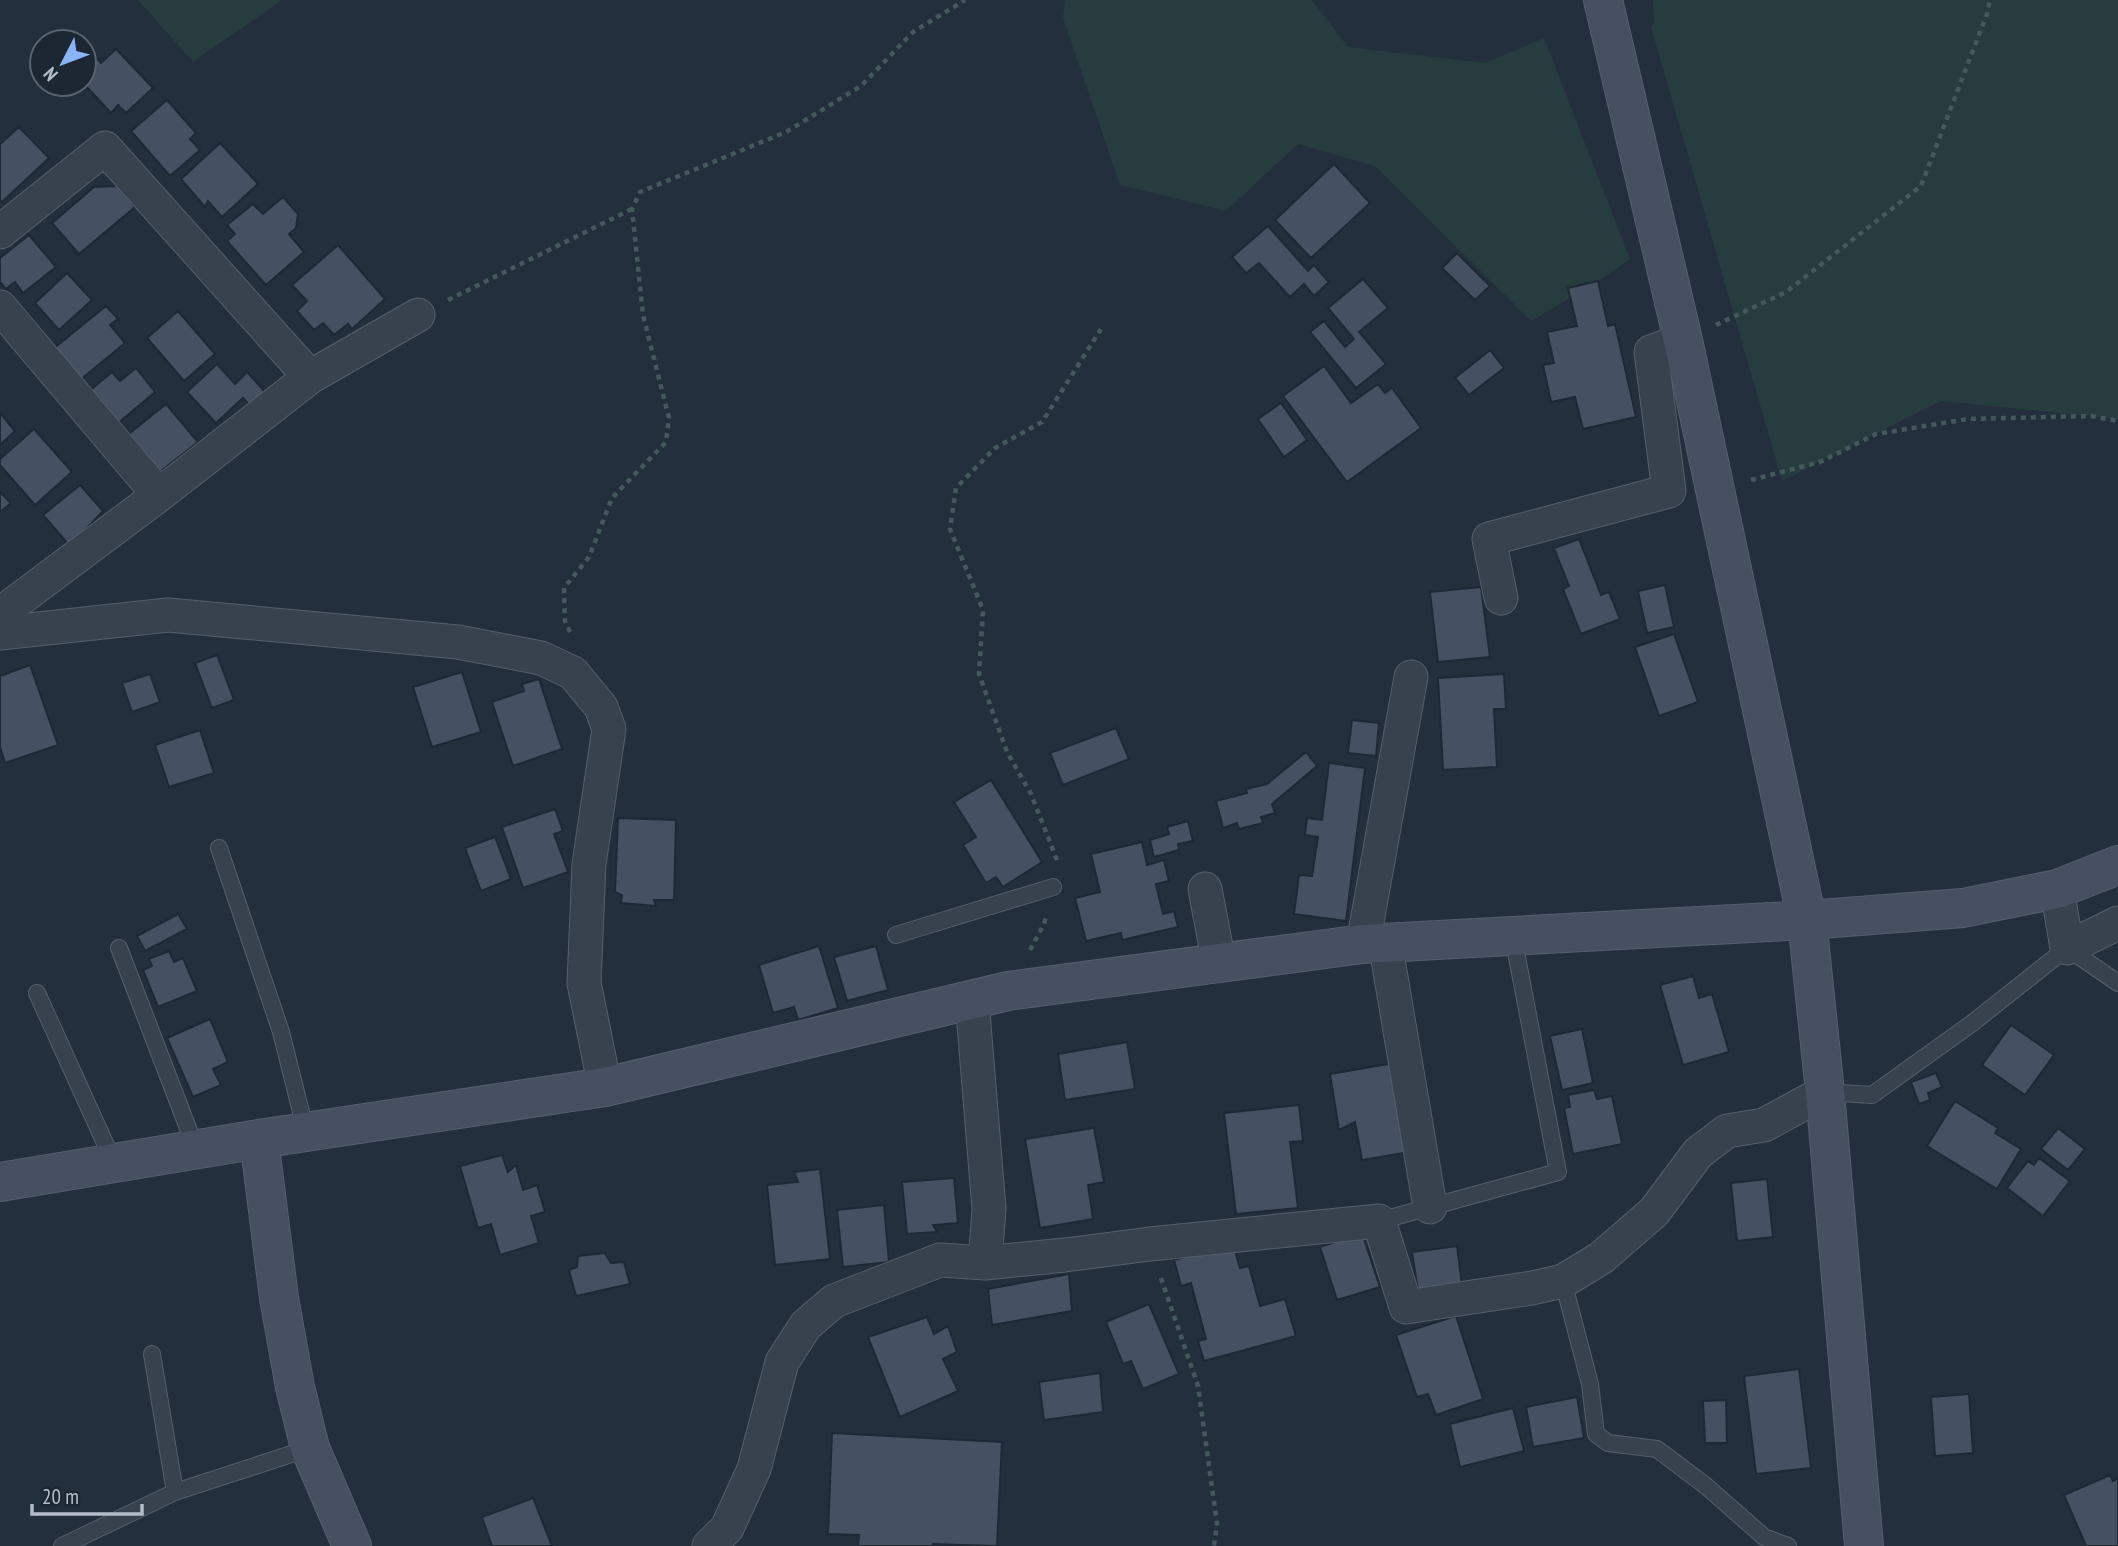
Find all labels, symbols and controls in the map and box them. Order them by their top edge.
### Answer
north arrow [28,28,98,98]
text: N [38,63,63,86]
scale bar [32,1472,142,1516]
text: 20 m [42,1483,79,1510]

